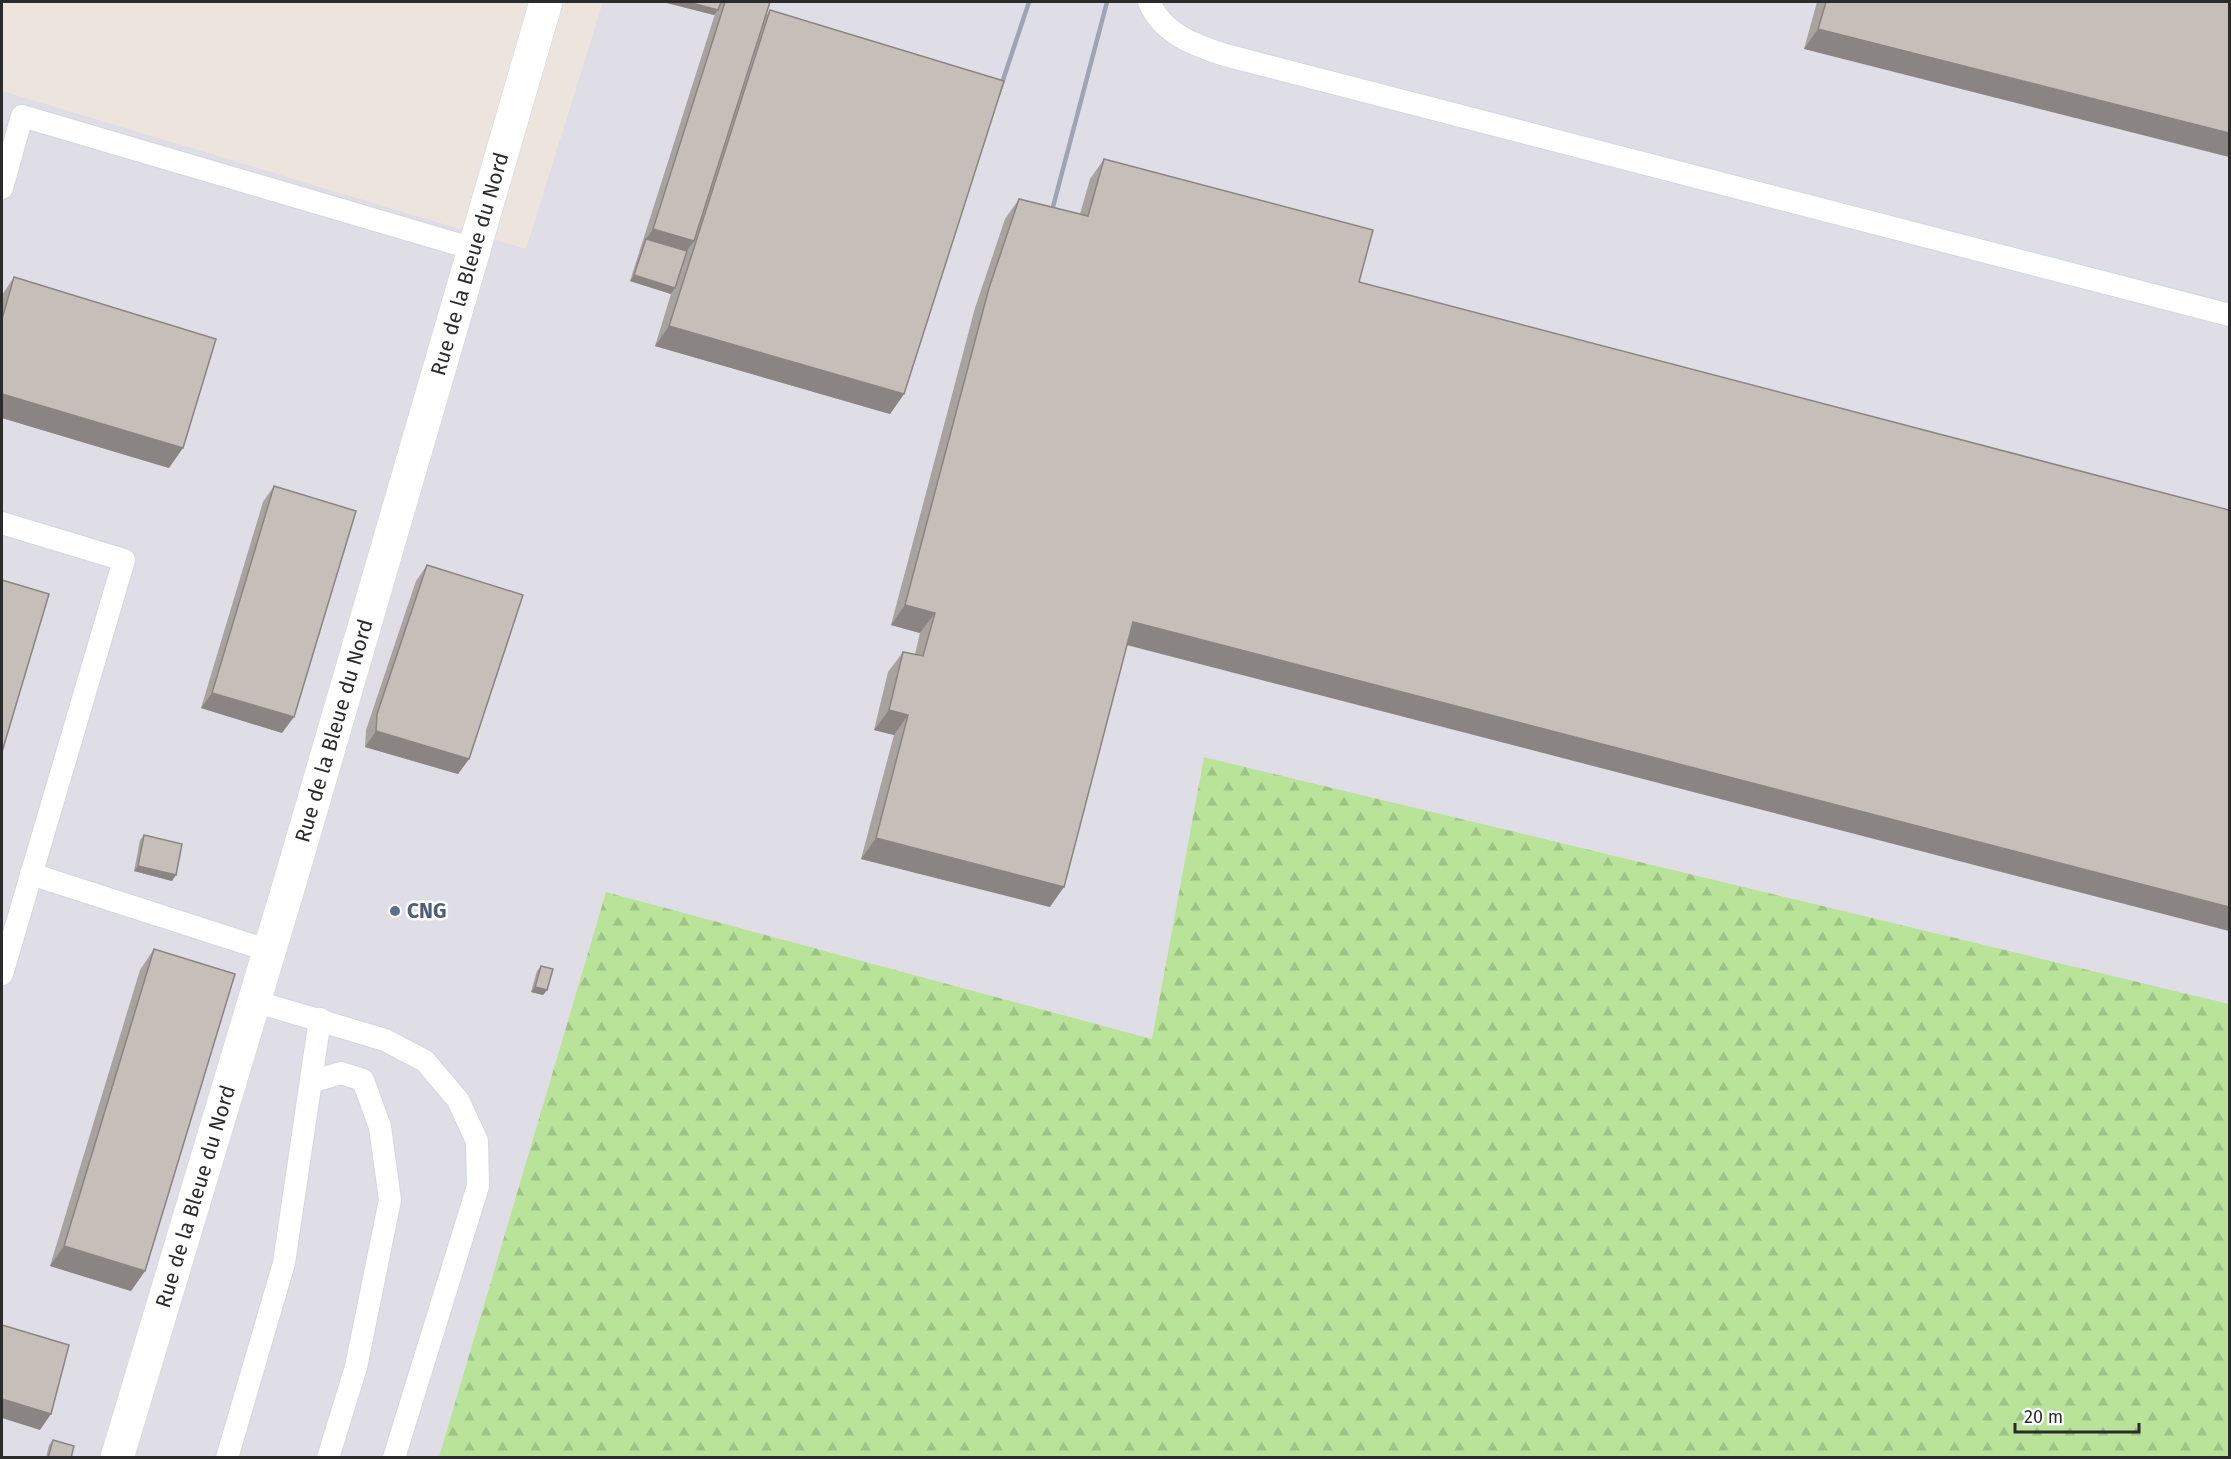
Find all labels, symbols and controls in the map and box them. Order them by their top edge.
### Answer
street label: Rue de la Bleue du Nord [425,149,515,379]
street label: Rue de la Bleue du Nord [289,616,379,845]
place label: CNG [407,898,447,924]
marker: CNG [388,904,402,918]
street label: Rue de la Bleue du Nord [150,1082,241,1311]
scale bar [2015,1396,2140,1434]
text: 20 m [2024,1406,2063,1428]

